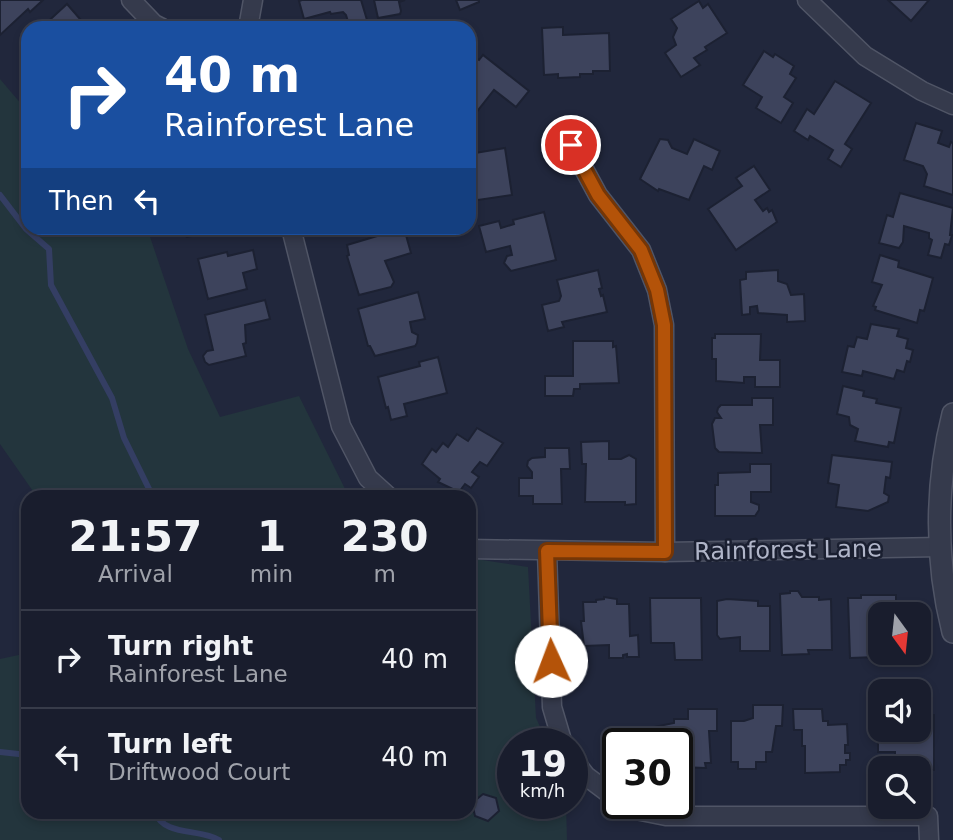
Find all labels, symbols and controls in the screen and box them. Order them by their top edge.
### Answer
text: 40 m [164,47,300,104]
icon: right [49,49,140,140]
text: Rainforest Lane [164,106,414,144]
pin [541,115,601,175]
icon: arrive [552,126,590,164]
icon: left [128,182,166,220]
text: Then [49,186,114,216]
text: 21:57 [69,512,202,561]
text: 1 [257,512,286,561]
text: 230 [341,512,428,561]
street label: Rainforest Lane [694,534,882,566]
text: Arrival [98,561,173,587]
text: min [250,561,293,587]
text: m [373,561,396,587]
north arrow [868,602,931,665]
map controls [868,602,931,819]
position arrow [514,624,588,698]
text: Turn right [108,631,253,661]
icon: right [49,640,87,678]
text: 40 m [381,644,448,674]
text: Rainforest Lane [108,661,288,687]
button: sound [868,679,931,742]
speed limit sign: 30 [602,728,693,819]
text: Turn left [108,729,232,759]
icon: left [49,738,87,776]
text: 40 m [381,742,448,772]
text: 19 [518,744,567,784]
button: search [868,756,931,819]
text: Driftwood Court [108,759,290,785]
text: km/h [520,780,565,801]

